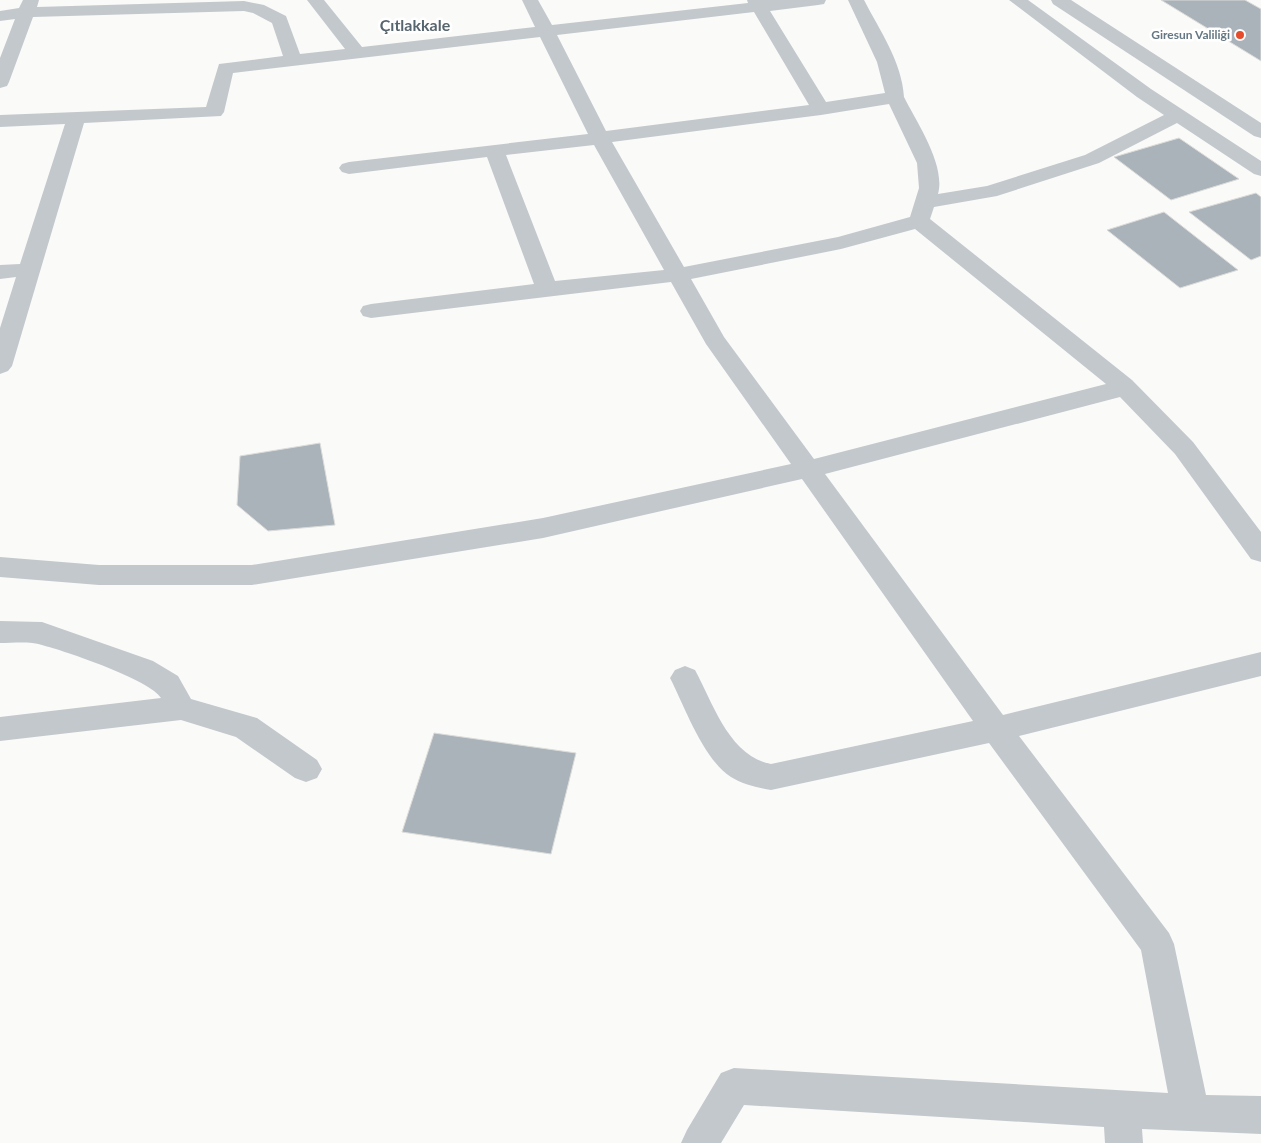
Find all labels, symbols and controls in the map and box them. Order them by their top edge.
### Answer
district label: Çıtlakkale [380,15,451,34]
place label: Giresun Valiliği [1151,27,1230,42]
marker: Giresun Valiliği [1234,29,1246,41]

